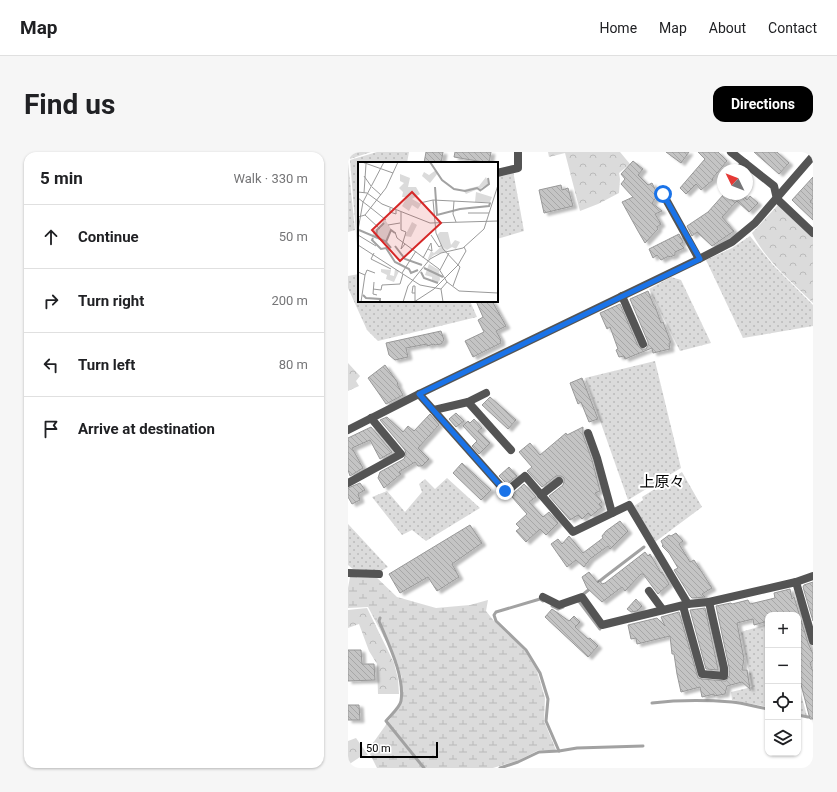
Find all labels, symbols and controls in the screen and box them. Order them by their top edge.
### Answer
text: Map [20,16,58,39]
text: Home [599,20,637,36]
text: Map [659,20,687,36]
text: About [709,20,746,36]
text: Contact [768,20,817,36]
button: Directions [713,86,813,122]
text: Find us [24,88,115,121]
inset map [358,162,498,302]
north arrow [717,164,753,200]
text: 5 min [40,168,83,188]
text: Walk · 330 m [233,171,308,186]
route start [654,185,672,203]
icon: ahead [40,226,62,248]
text: Continue [78,228,139,246]
text: 50 m [279,229,308,244]
icon: right [40,290,62,312]
text: Turn right [78,292,144,310]
text: 200 m [271,293,308,308]
icon: left [40,354,62,376]
text: Turn left [78,356,135,374]
text: 80 m [279,357,308,372]
icon: arrive [40,418,62,440]
text: Arrive at destination [78,420,215,438]
district label: 上原々 [639,473,685,491]
route end [496,482,514,500]
map controls [765,612,801,756]
button: + [765,612,801,648]
button: − [765,648,801,684]
button: locate [765,684,801,720]
button: layers [765,720,801,756]
scale bar [360,740,438,759]
text: 50 m [366,742,391,755]

